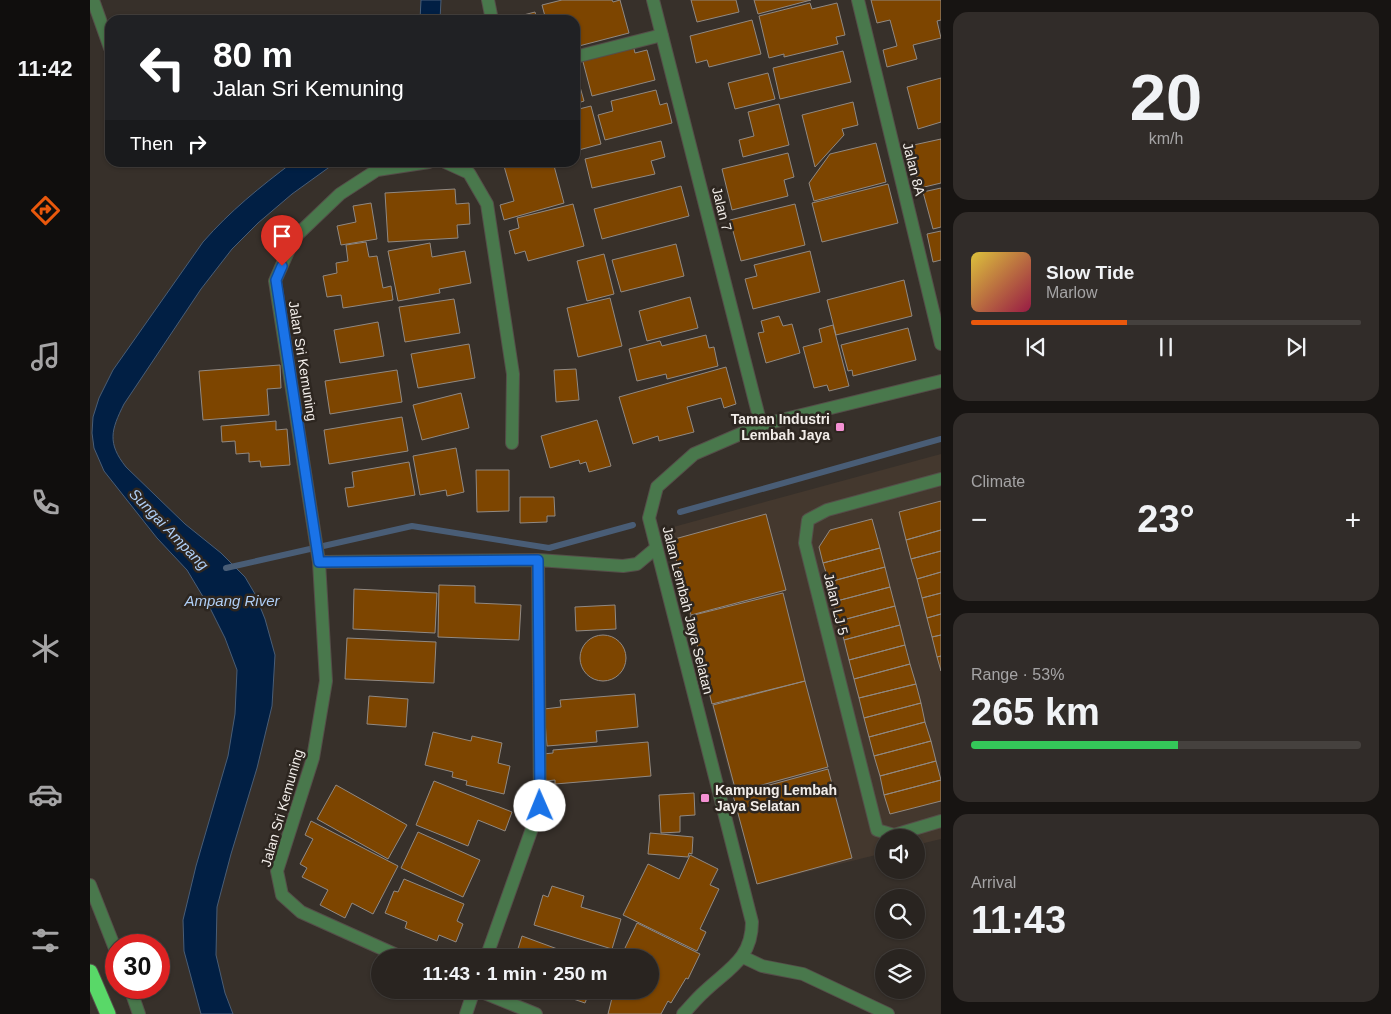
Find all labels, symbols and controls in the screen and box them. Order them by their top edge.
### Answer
icon: left [130,35,195,100]
text: 80 m [213,35,293,74]
text: 11:42 [17,56,73,81]
text: 20 [1130,61,1202,134]
text: Jalan Sri Kemuning [213,76,404,101]
icon: right [183,130,211,158]
text: km/h [1149,130,1183,147]
text: Then [130,133,173,154]
street label: Jalan 8A [900,141,929,198]
street label: Jalan 7 [709,185,735,233]
icon: directions [28,193,63,228]
pin [261,215,303,266]
icon: arrive [268,222,296,250]
text: Slow Tide [1046,262,1134,283]
text: Marlow [1046,284,1098,301]
street label: Jalan Sri Kemuning [286,300,320,422]
icon: previous [1022,333,1050,361]
icon: pause [1152,333,1180,361]
icon: next [1282,333,1310,361]
icon: music [28,339,63,374]
place label: Taman Industri Lembah Jaya [731,411,830,443]
marker: Taman Industri Lembah Jaya [834,421,846,433]
text: Climate [971,473,1025,490]
icon: phone [28,485,63,520]
water label: Sungai Ampang [126,485,212,574]
text: 23° [1137,498,1195,540]
text: − [971,504,987,535]
text: + [1345,504,1361,535]
street label: Jalan Lembah Jaya Selatan [659,524,717,696]
street label: Jalan LJ 5 [821,571,852,637]
water label: Ampang River [183,592,281,609]
icon: climate [28,631,63,666]
text: Range · 53% [971,666,1064,683]
text: 265 km [971,691,1100,733]
street label: Jalan Sri Kemuning [258,747,306,869]
icon: car [28,777,63,812]
position arrow [513,779,565,831]
place label: Kampung Lembah Jaya Selatan [715,782,837,814]
marker: Kampung Lembah Jaya Selatan [699,792,711,804]
map controls [875,829,925,999]
button: sound [875,829,925,879]
text: Arrival [971,874,1016,891]
button: search [875,889,925,939]
text: 11:43 [971,899,1066,941]
icon: filters [28,923,63,958]
speed limit sign: 30 [105,934,170,999]
button: layers [875,949,925,999]
text: 11:43 · 1 min · 250 m [423,963,607,984]

